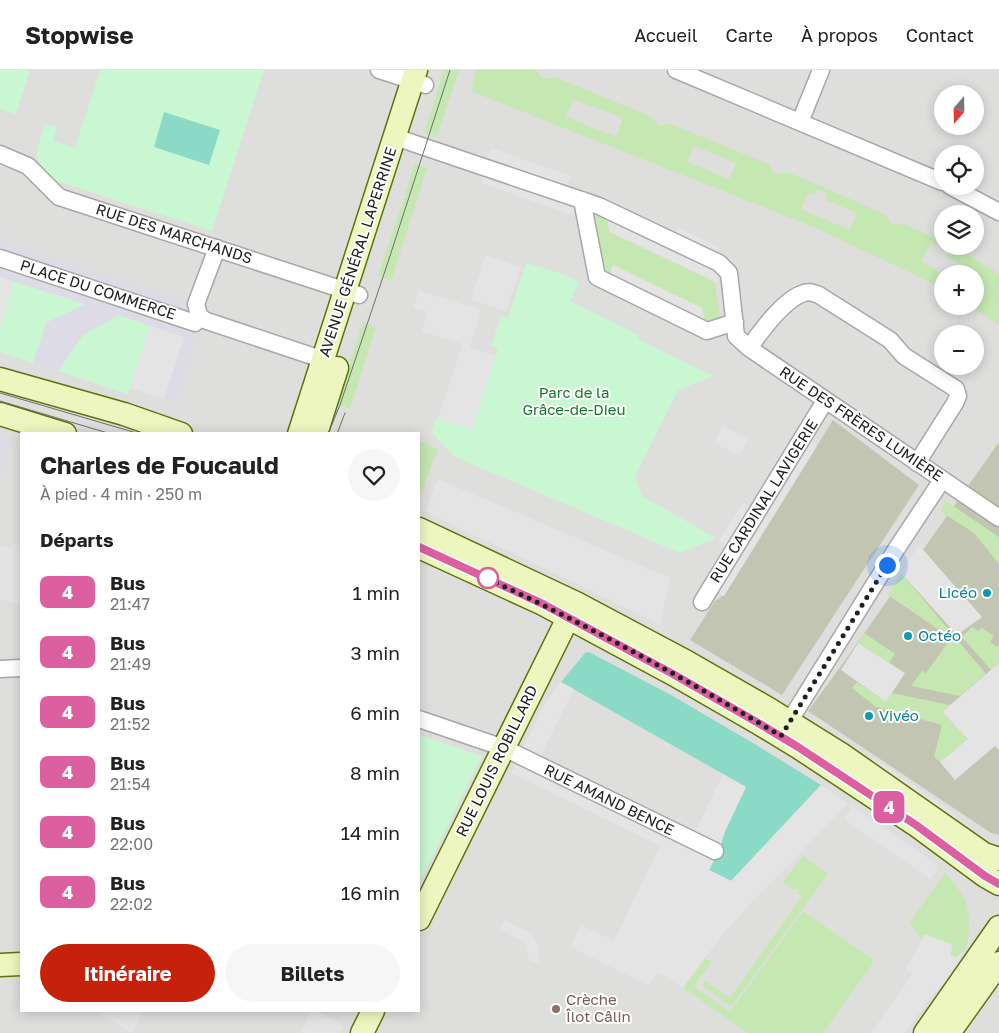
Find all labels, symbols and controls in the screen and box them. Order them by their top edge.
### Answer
text: Stopwise [25,20,134,49]
text: Accueil [634,24,698,46]
text: Carte [726,24,773,46]
text: À propos [801,24,878,46]
text: Contact [906,24,974,46]
north arrow [934,85,984,135]
map controls [934,85,984,375]
street label: AVENUE GÉNÉRAL LAPERRINE [315,144,400,359]
button: locate [934,145,984,195]
street label: RUE DES MARCHANDS [94,199,255,267]
button: layers [934,205,984,255]
street label: PLACE DU COMMERCE [18,255,178,323]
button: + [934,265,984,315]
button: − [934,325,984,375]
street label: RUE DES FRÈRES LUMIÈRE [777,362,947,485]
park label: Parc de la Grâce-de-Dieu [522,383,626,418]
street label: RUE CARDINAL LAVIGERIE [705,415,821,585]
button: heart [348,449,400,501]
text: Charles de Foucauld [40,450,279,479]
text: À pied · 4 min · 250 m [40,484,202,504]
text: Départs [40,528,114,551]
your location [875,553,900,578]
unlabelled marker [477,567,499,589]
text: Bus [110,571,145,594]
text: 4 [62,581,73,603]
text: 1 min [352,581,400,604]
place label: Licéo [939,583,977,601]
marker: Licéo [981,587,993,599]
text: 21:47 [110,594,150,614]
place label: Octéo [918,626,961,644]
marker: Octéo [902,630,914,642]
text: Bus [110,631,145,654]
text: 4 [62,641,73,663]
text: 3 min [351,641,400,664]
text: 21:49 [110,654,151,674]
street label: RUE LOUIS ROBILLARD [452,682,541,839]
text: Bus [110,691,145,714]
text: 4 [62,701,73,723]
text: 6 min [350,701,400,724]
place label: Vivéo [879,706,919,724]
marker: Vivéo [863,710,875,722]
text: 21:52 [110,714,150,734]
text: Bus [110,751,145,774]
street label: RUE AMAND BENCE [541,760,677,838]
text: 4 [62,761,73,783]
text: 8 min [350,761,400,784]
text: 21:54 [110,774,151,794]
line badge: 4 [873,791,905,823]
text: 4 [883,796,895,818]
text: Bus [110,811,145,834]
text: 4 [62,821,73,843]
text: 14 min [341,821,400,844]
text: 22:00 [110,834,153,854]
text: Bus [110,871,145,894]
text: 4 [62,881,73,903]
text: 16 min [341,881,400,904]
text: 22:02 [110,894,153,914]
button: Itinéraire [40,944,215,1002]
button: Billets [225,944,400,1002]
place label: Crèche Îlot Câlin [565,990,631,1025]
marker: Crèche Îlot Câlin [550,1003,562,1015]

